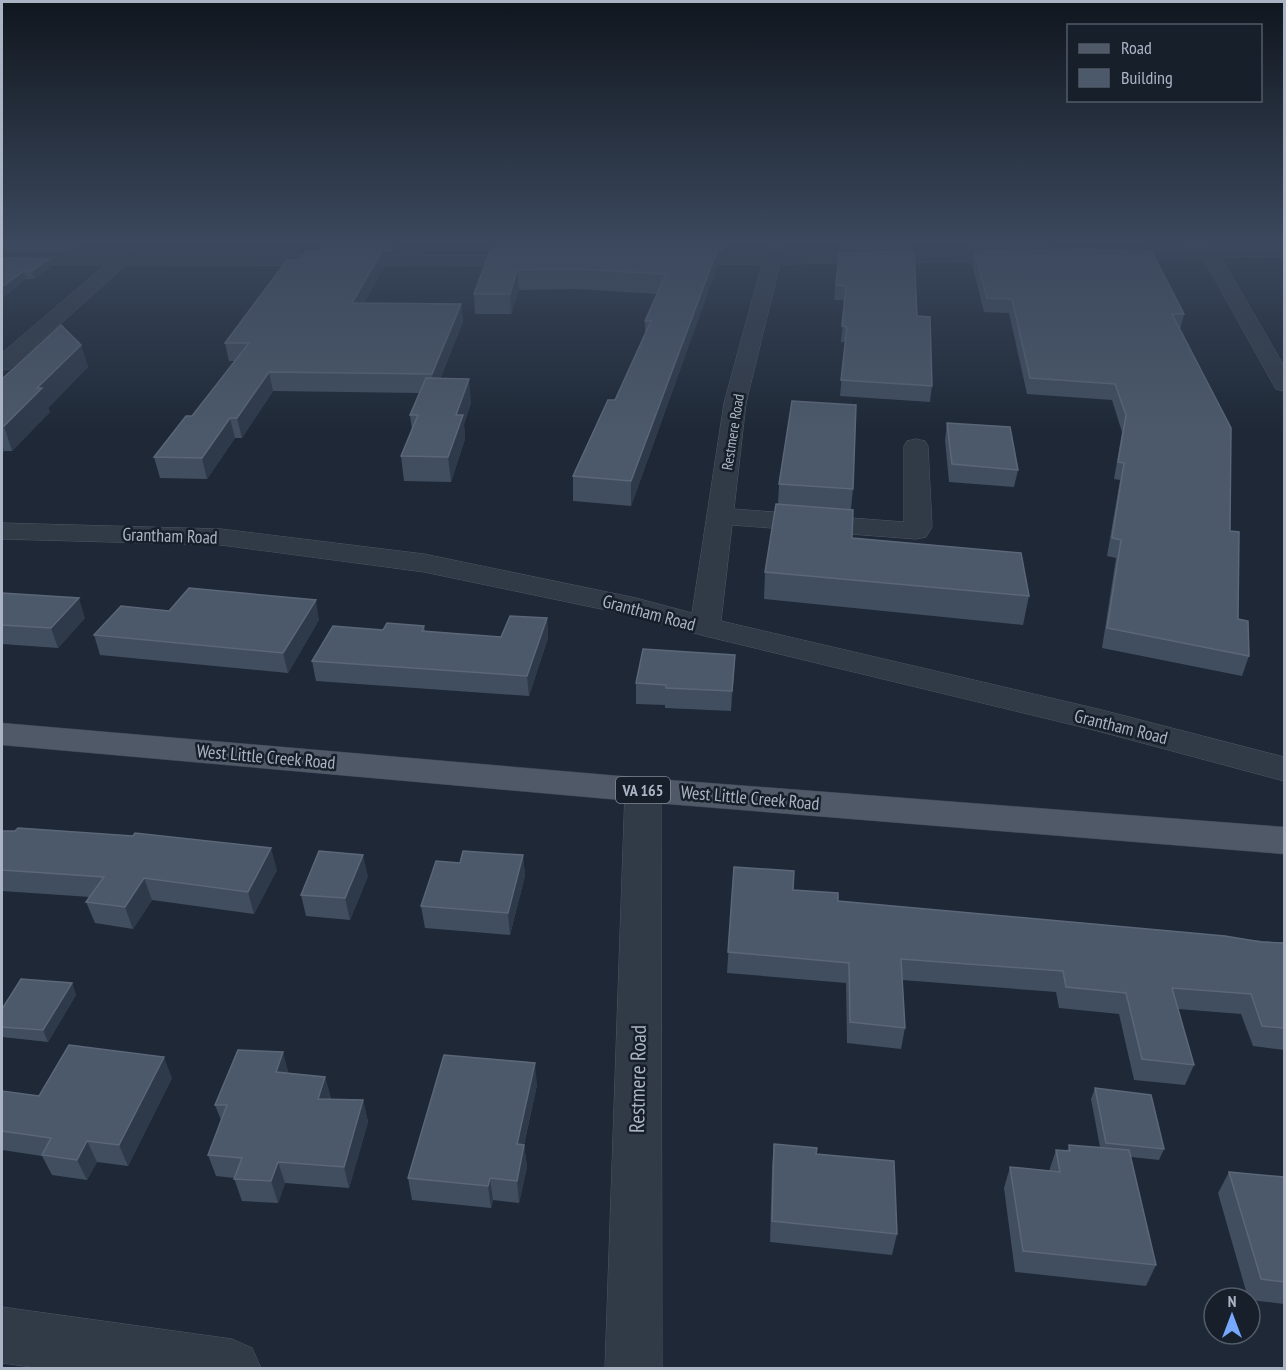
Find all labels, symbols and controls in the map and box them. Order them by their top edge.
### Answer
legend [1067,24,1262,102]
text: Road [1121,36,1152,59]
text: Building [1121,66,1173,89]
street label: Restmere Road [717,392,748,471]
street label: Grantham Road [122,522,218,549]
street label: Grantham Road [600,589,698,636]
street label: Grantham Road [1072,704,1170,749]
street label: West Little Creek Road [196,739,336,774]
road number: VA 165 [616,777,670,803]
street label: West Little Creek Road [680,780,820,815]
street label: Restmere Road [623,1025,652,1133]
north arrow [1202,1286,1262,1346]
text: N [1228,1291,1236,1311]

